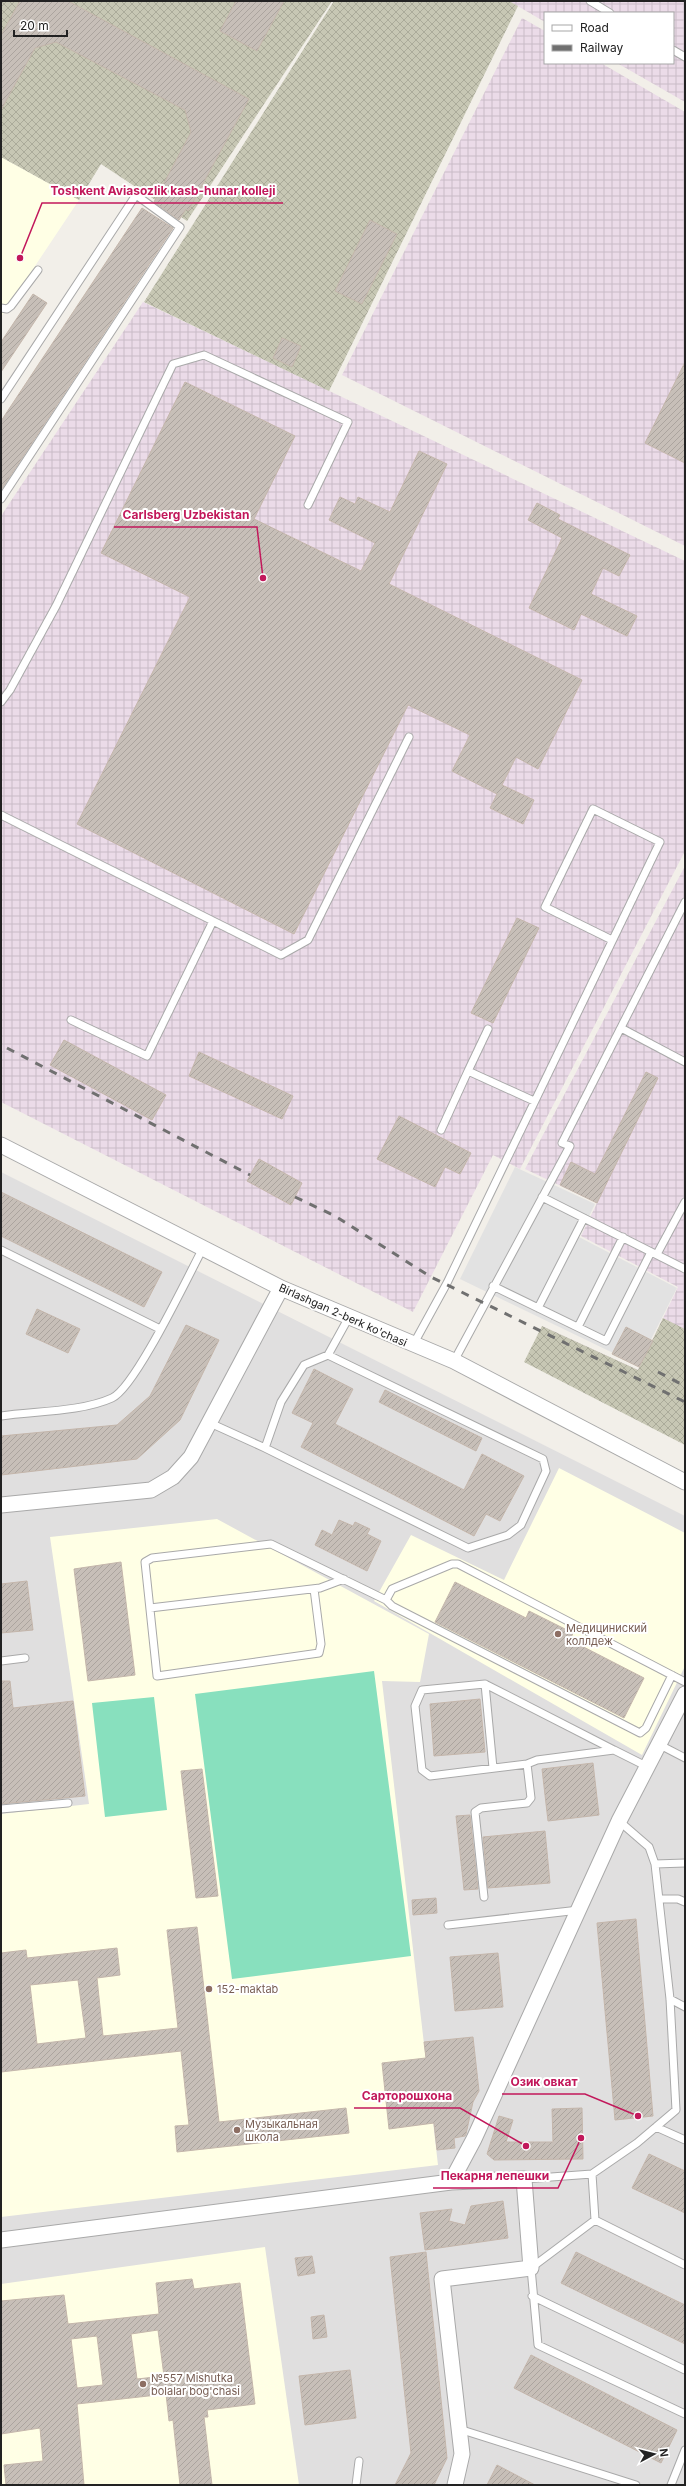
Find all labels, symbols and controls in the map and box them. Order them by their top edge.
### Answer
scale bar [14,12,67,38]
legend [544,12,674,64]
text: 20 m [20,18,49,33]
text: Road [580,20,609,35]
text: Railway [580,40,624,55]
callout: Toshkent Aviasozlik kasb-hunar kolleji [42,179,283,203]
text: Toshkent Aviasozlik kasb-hunar kolleji [51,183,275,198]
callout: Carlsberg Uzbekistan [114,503,257,527]
text: Carlsberg Uzbekistan [123,507,249,522]
street label: Birlashgan 2-berk ko'chasi [277,1280,409,1350]
place label: Медициниский коллдеж [566,1621,647,1648]
marker: Медициниский коллдеж [553,1629,563,1639]
place label: 152-maktab [217,1982,279,1996]
marker: 152-maktab [204,1984,214,1994]
callout: Озик овкат [502,2070,585,2094]
text: Озик овкат [510,2074,578,2089]
callout: Сарторошхона [354,2084,460,2108]
text: Сарторошхона [362,2088,452,2103]
place label: Музыкальная школа [245,2117,318,2144]
marker: Музыкальная школа [232,2125,242,2135]
callout: Пекарня лепешки [433,2164,558,2188]
text: Пекарня лепешки [441,2168,549,2183]
place label: №557 Mishutka bolalar bog'chasi [151,2371,240,2398]
marker: №557 Mishutka bolalar bog'chasi [138,2379,148,2389]
north arrow [634,2434,674,2474]
text: N [656,2448,671,2458]

